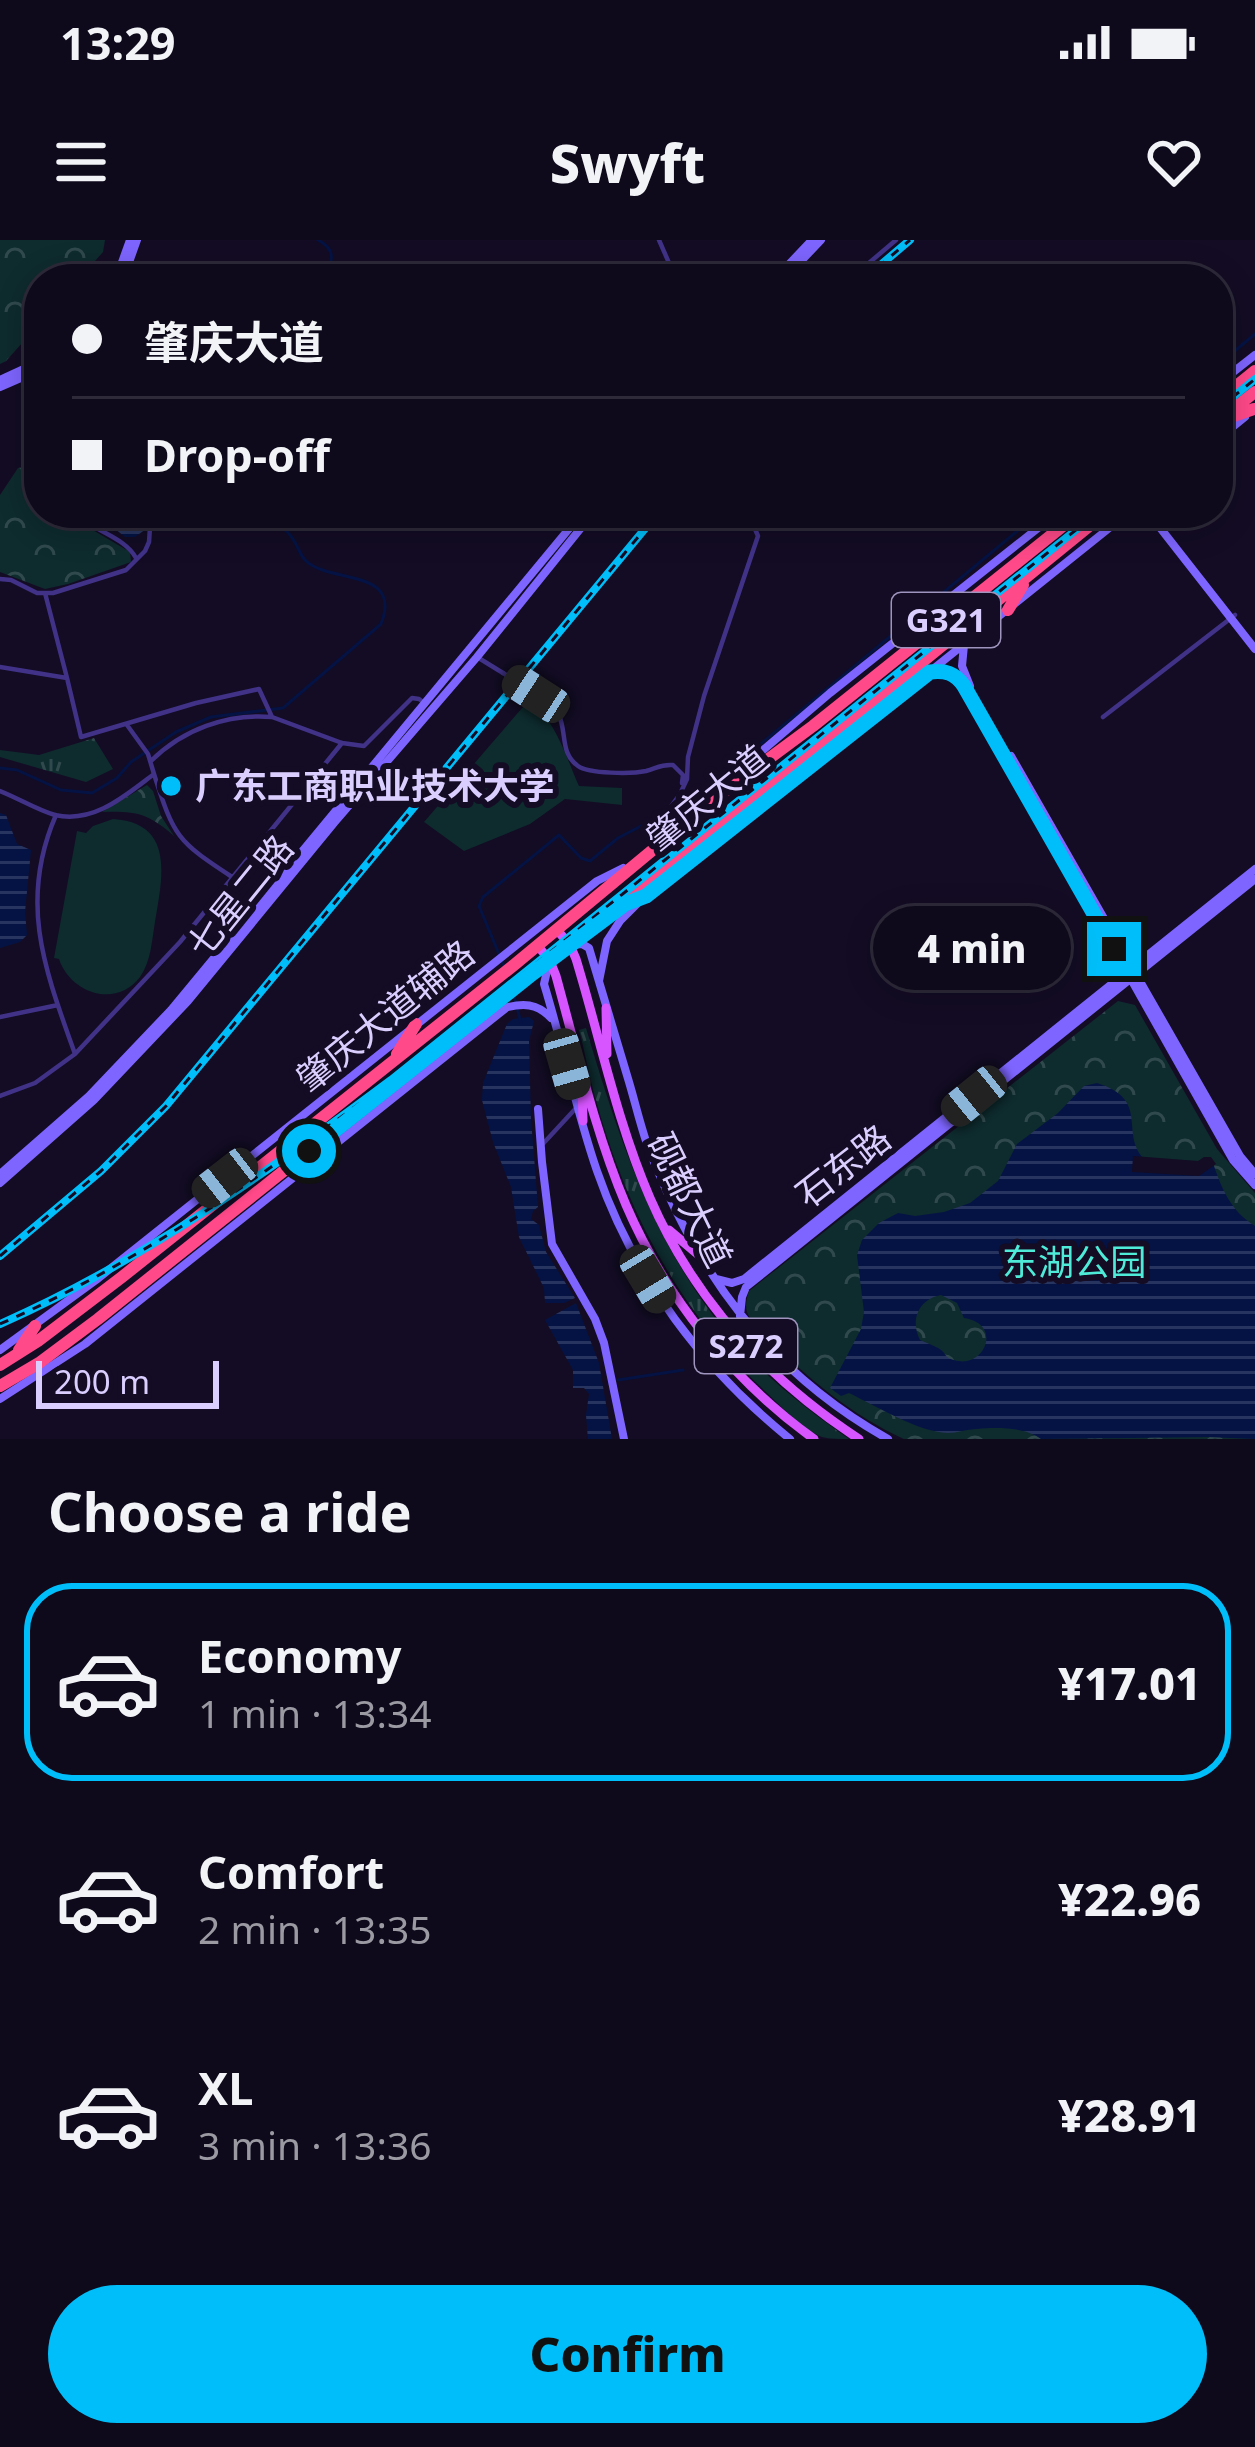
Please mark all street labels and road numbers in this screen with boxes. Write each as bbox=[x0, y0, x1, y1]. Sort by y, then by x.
road number: G321 bbox=[892, 593, 1000, 647]
street label: 肇庆大道 bbox=[635, 733, 778, 862]
street label: 七星二路 bbox=[175, 824, 304, 967]
street label: 肇庆大道辅路 bbox=[285, 929, 484, 1103]
street label: 石东路 bbox=[785, 1113, 900, 1218]
street label: 砚都大道 bbox=[637, 1124, 744, 1275]
road number: S272 bbox=[695, 1319, 797, 1373]

